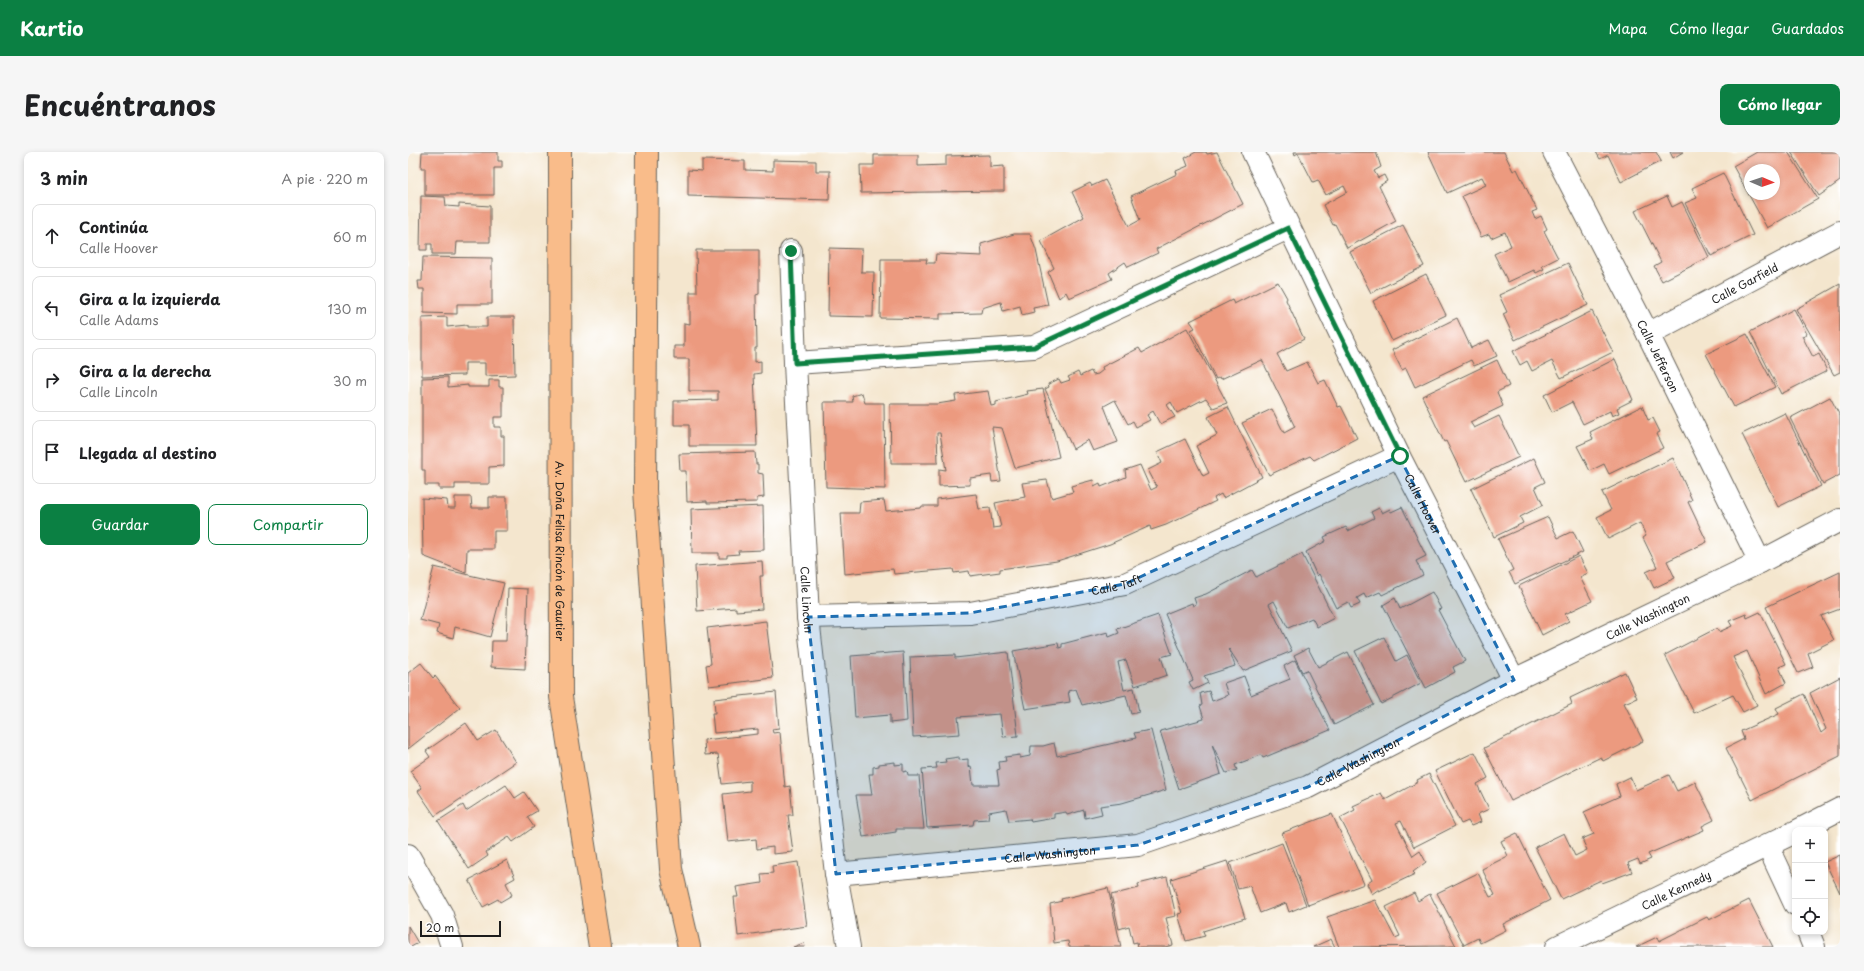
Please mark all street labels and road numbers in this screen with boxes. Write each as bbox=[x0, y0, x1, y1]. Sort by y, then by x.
street label: Calle Garfield bbox=[1708, 258, 1781, 308]
street label: Calle Jefferson bbox=[1633, 316, 1684, 395]
street label: Av. Doña Felisa Rincón de Gautier bbox=[552, 461, 569, 641]
street label: Calle Hoover bbox=[1401, 470, 1446, 537]
street label: Calle Lincoln bbox=[797, 566, 818, 634]
street label: Calle Taft bbox=[1089, 569, 1145, 599]
street label: Calle Washington bbox=[1602, 589, 1692, 644]
street label: Calle Washington bbox=[1313, 733, 1402, 790]
street label: Calle Washington bbox=[1004, 841, 1096, 866]
street label: Calle Kennedy bbox=[1638, 865, 1714, 914]

